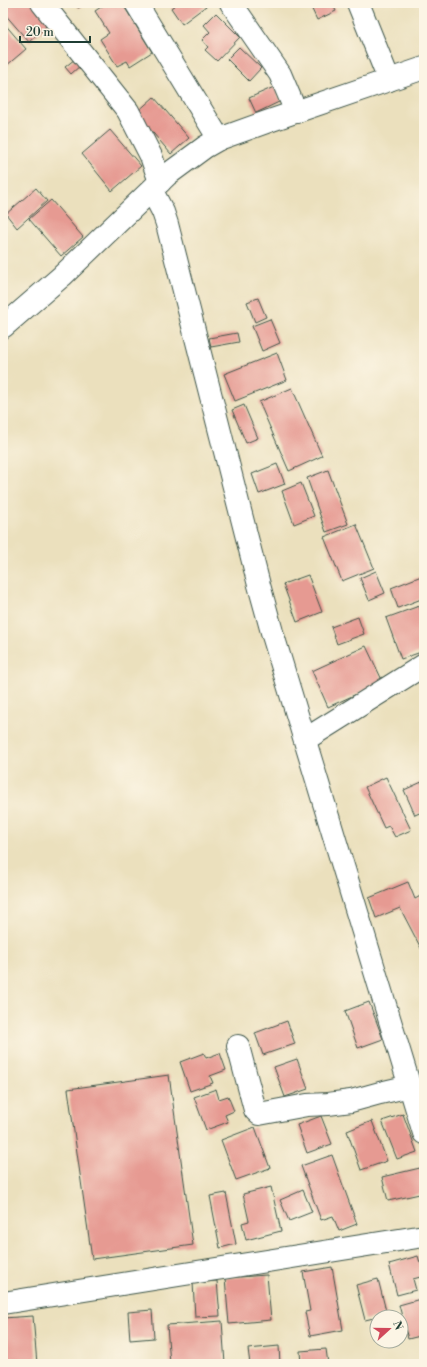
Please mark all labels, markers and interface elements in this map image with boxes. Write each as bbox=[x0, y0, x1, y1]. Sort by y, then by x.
scale bar bbox=[20, 18, 90, 44]
text: 20 m bbox=[26, 25, 54, 40]
north arrow bbox=[369, 1309, 409, 1349]
text: N bbox=[389, 1319, 406, 1333]

